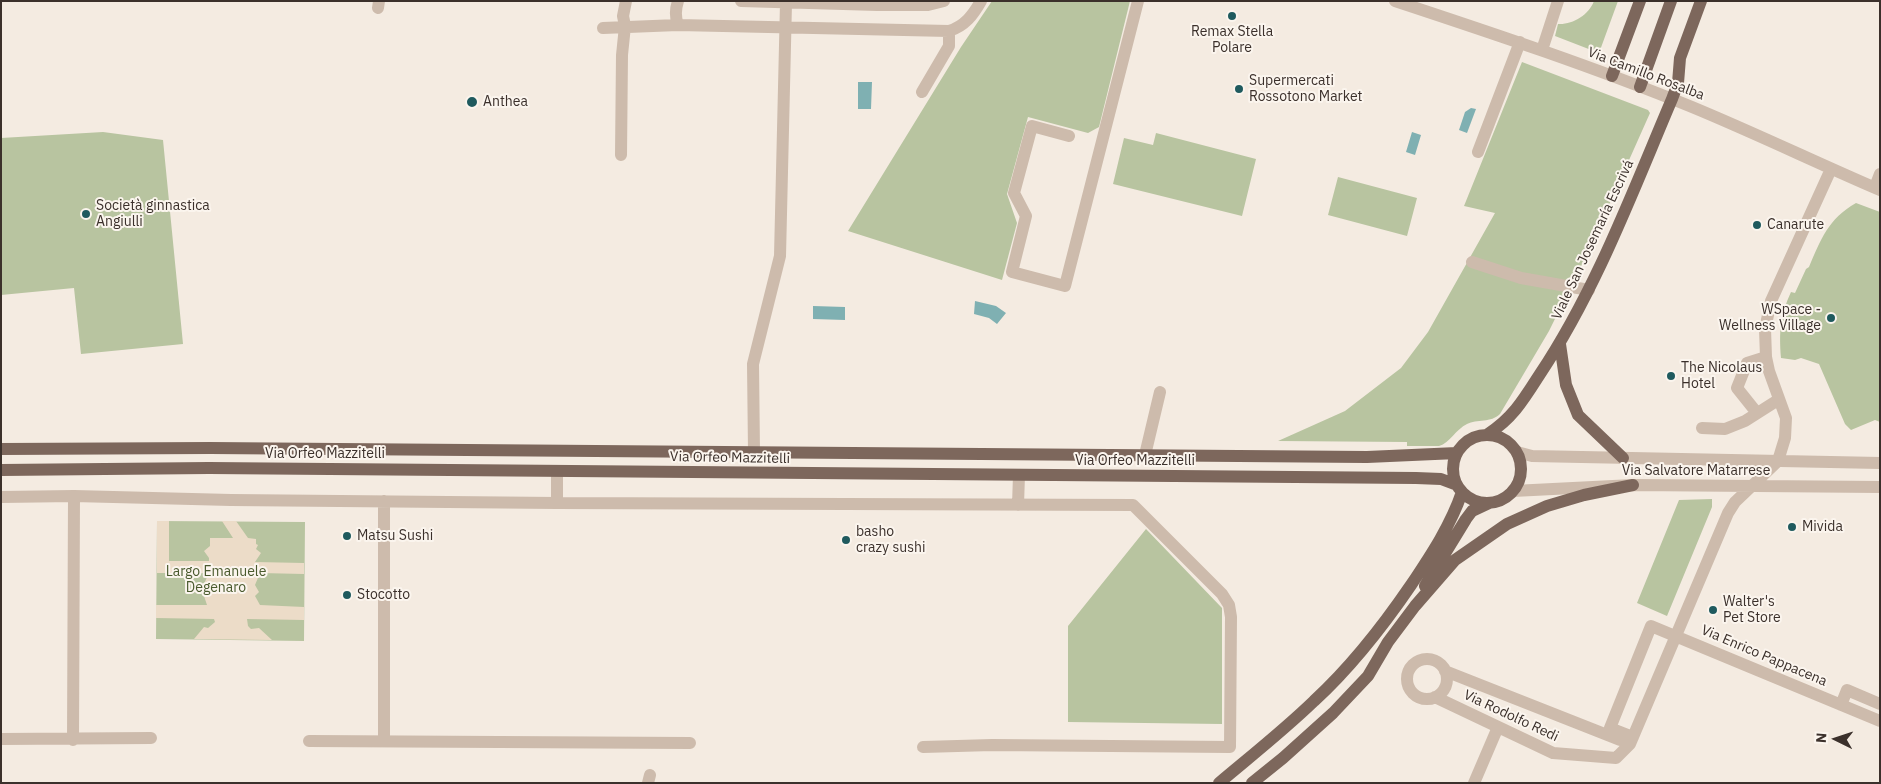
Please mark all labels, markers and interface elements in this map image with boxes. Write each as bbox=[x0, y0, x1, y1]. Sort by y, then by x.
marker: Remax Stella Polare bbox=[1226, 10, 1238, 22]
place label: Remax Stella Polare bbox=[1191, 24, 1273, 56]
street label: Via Camillo Rosalba bbox=[1585, 44, 1707, 104]
place label: Supermercati Rossotono Market bbox=[1249, 73, 1362, 105]
marker: Supermercati Rossotono Market bbox=[1233, 83, 1245, 95]
place label: Anthea bbox=[483, 94, 528, 110]
marker: Anthea bbox=[465, 95, 479, 109]
street label: Viale San Josemaría Escrivá bbox=[1548, 157, 1638, 323]
place label: Società ginnastica Angiulli bbox=[96, 198, 210, 230]
marker: Società ginnastica Angiulli bbox=[80, 208, 92, 220]
place label: Canarute bbox=[1767, 217, 1824, 233]
marker: Canarute bbox=[1751, 219, 1763, 231]
place label: WSpace - Wellness Village bbox=[1719, 302, 1821, 334]
marker: WSpace - Wellness Village bbox=[1825, 312, 1837, 324]
place label: The Nicolaus Hotel bbox=[1681, 360, 1762, 392]
marker: The Nicolaus Hotel bbox=[1665, 370, 1677, 382]
street label: Via Orfeo Mazzitelli bbox=[265, 446, 385, 462]
street label: Via Orfeo Mazzitelli bbox=[670, 449, 790, 467]
street label: Via Orfeo Mazzitelli bbox=[1075, 453, 1195, 469]
street label: Via Salvatore Matarrese bbox=[1622, 463, 1770, 479]
place label: Mivida bbox=[1802, 519, 1843, 535]
marker: Mivida bbox=[1786, 521, 1798, 533]
place label: basho crazy sushi bbox=[856, 524, 925, 556]
place label: Matsu Sushi bbox=[357, 528, 433, 544]
marker: Matsu Sushi bbox=[341, 530, 353, 542]
marker: basho crazy sushi bbox=[840, 534, 852, 546]
park label: Largo Emanuele Degenaro bbox=[166, 564, 266, 596]
place label: Stocotto bbox=[357, 587, 410, 603]
marker: Stocotto bbox=[341, 589, 353, 601]
place label: Walter's Pet Store bbox=[1723, 594, 1781, 626]
marker: Walter's Pet Store bbox=[1707, 604, 1719, 616]
street label: Via Enrico Pappacena bbox=[1698, 622, 1830, 690]
street label: Via Rodolfo Redi bbox=[1461, 687, 1561, 745]
north arrow bbox=[1811, 714, 1861, 764]
text: N bbox=[1812, 732, 1830, 744]

